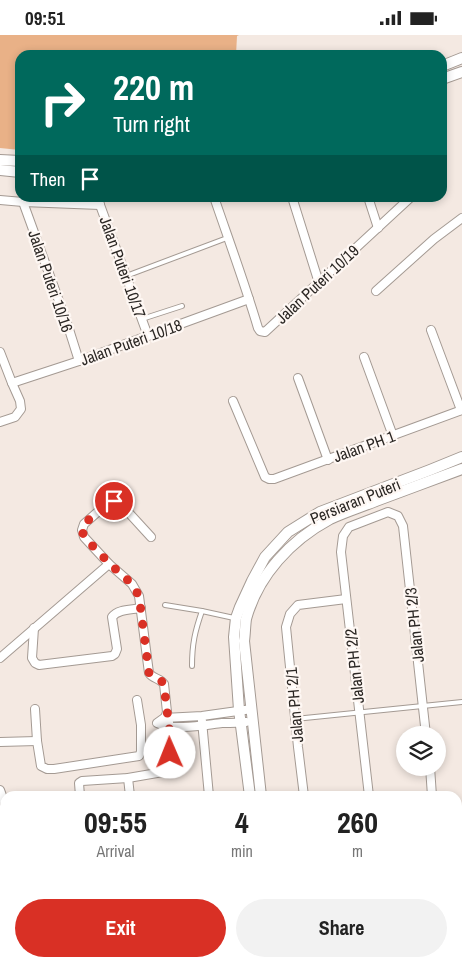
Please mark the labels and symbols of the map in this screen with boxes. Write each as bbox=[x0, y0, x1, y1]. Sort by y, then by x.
street label: Jalan Puteri 10/17 bbox=[94, 213, 152, 321]
street label: Jalan Puteri 10/16 bbox=[23, 227, 79, 335]
street label: Jalan Puteri 10/19 bbox=[271, 240, 363, 328]
street label: Jalan Puteri 10/18 bbox=[77, 313, 185, 371]
street label: Jalan PH 1 bbox=[330, 424, 399, 467]
street label: Persiaran Puteri bbox=[307, 473, 403, 529]
pin bbox=[93, 480, 135, 522]
street label: Jalan PH 2/3 bbox=[399, 586, 429, 664]
street label: Jalan PH 2/2 bbox=[339, 627, 369, 705]
street label: Jalan PH 2/1 bbox=[280, 666, 308, 743]
position arrow bbox=[143, 726, 195, 778]

